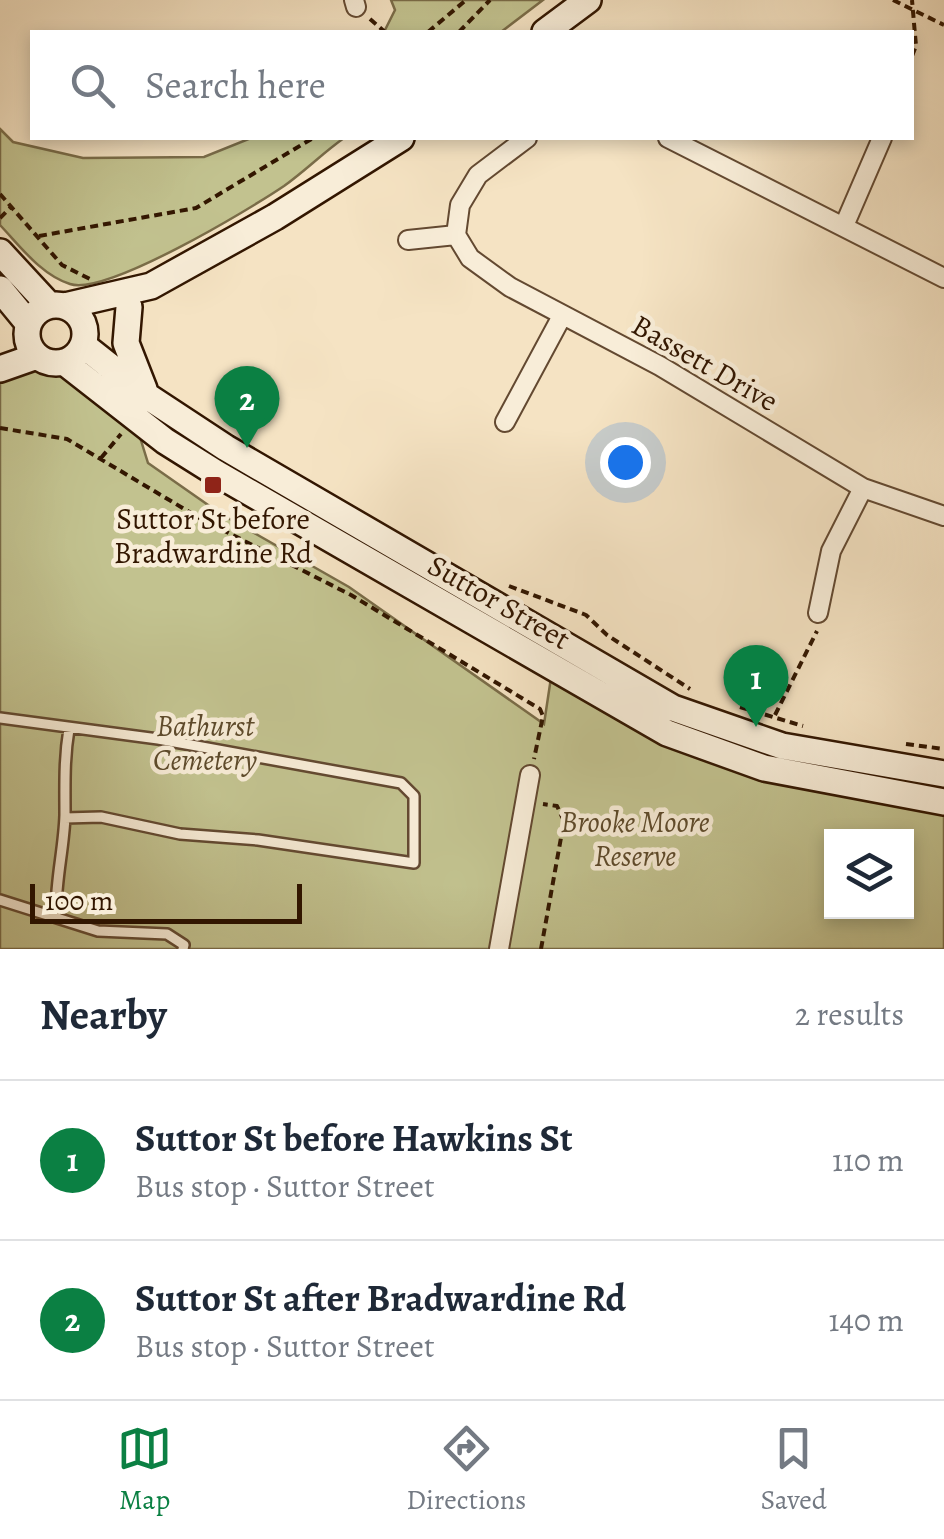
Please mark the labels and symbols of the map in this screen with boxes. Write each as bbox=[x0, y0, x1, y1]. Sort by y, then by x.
street label: Bassett Drive bbox=[625, 305, 785, 421]
pin: 2 bbox=[214, 366, 280, 448]
your location bbox=[600, 437, 651, 488]
marker: Suttor St before Bradwardine Rd bbox=[202, 474, 224, 496]
place label: Suttor St before Bradwardine Rd bbox=[114, 499, 313, 573]
street label: Suttor Street bbox=[421, 545, 578, 659]
pin: 1 bbox=[724, 644, 788, 727]
park label: Bathurst Cemetery bbox=[153, 706, 257, 780]
park label: Brooke Moore Reserve bbox=[561, 802, 710, 876]
scale bar bbox=[30, 879, 302, 924]

